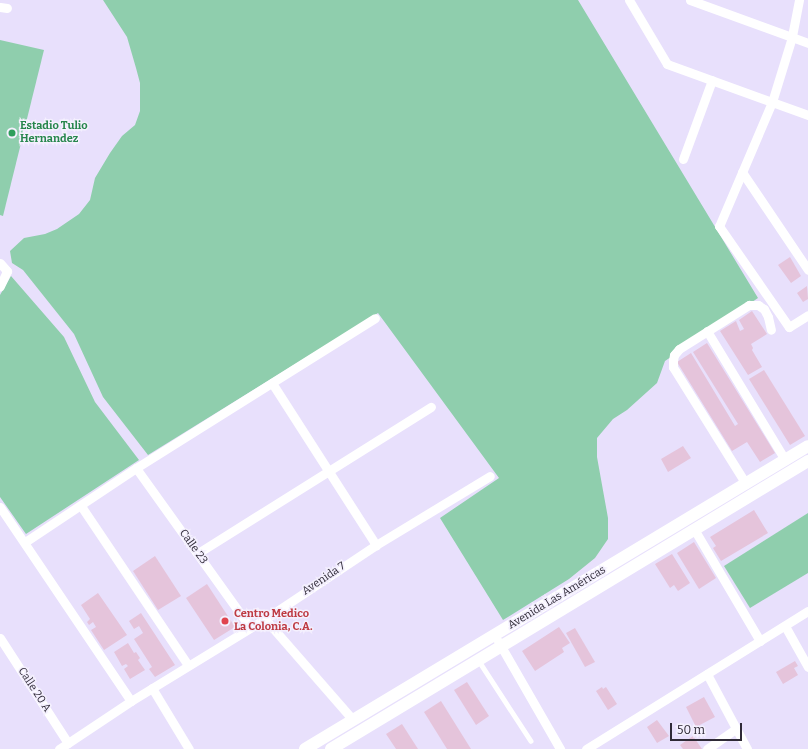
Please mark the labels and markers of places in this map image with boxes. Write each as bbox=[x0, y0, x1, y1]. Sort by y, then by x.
place label: Estadio Tulio Hernandez bbox=[20, 120, 88, 146]
marker: Estadio Tulio Hernandez bbox=[7, 128, 17, 138]
place label: Centro Medico La Colonia, C.A. bbox=[234, 608, 313, 634]
marker: Centro Medico La Colonia, C.A. bbox=[219, 615, 231, 627]

